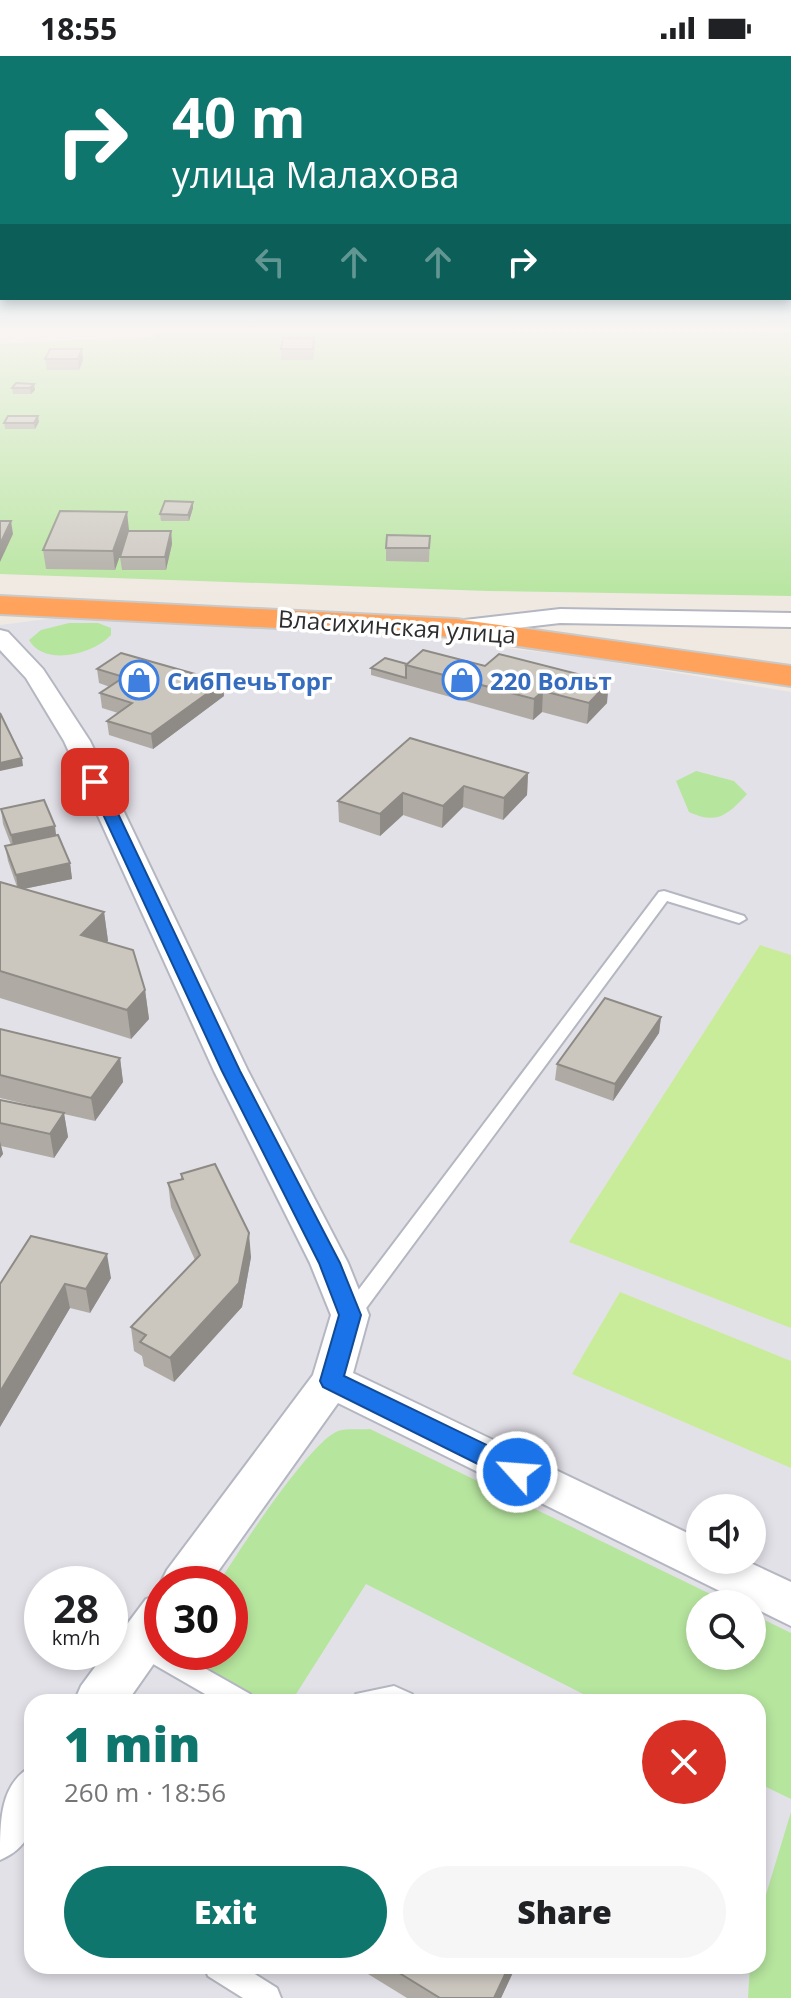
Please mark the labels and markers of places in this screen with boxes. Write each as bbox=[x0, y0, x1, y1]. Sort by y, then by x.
shop icon: СибПечьТорг bbox=[118, 659, 160, 701]
shop icon: 220 Вольт bbox=[441, 659, 483, 701]
place label: СибПечьТорг bbox=[167, 664, 332, 697]
place label: 220 Вольт bbox=[490, 664, 612, 697]
pin bbox=[61, 748, 129, 816]

